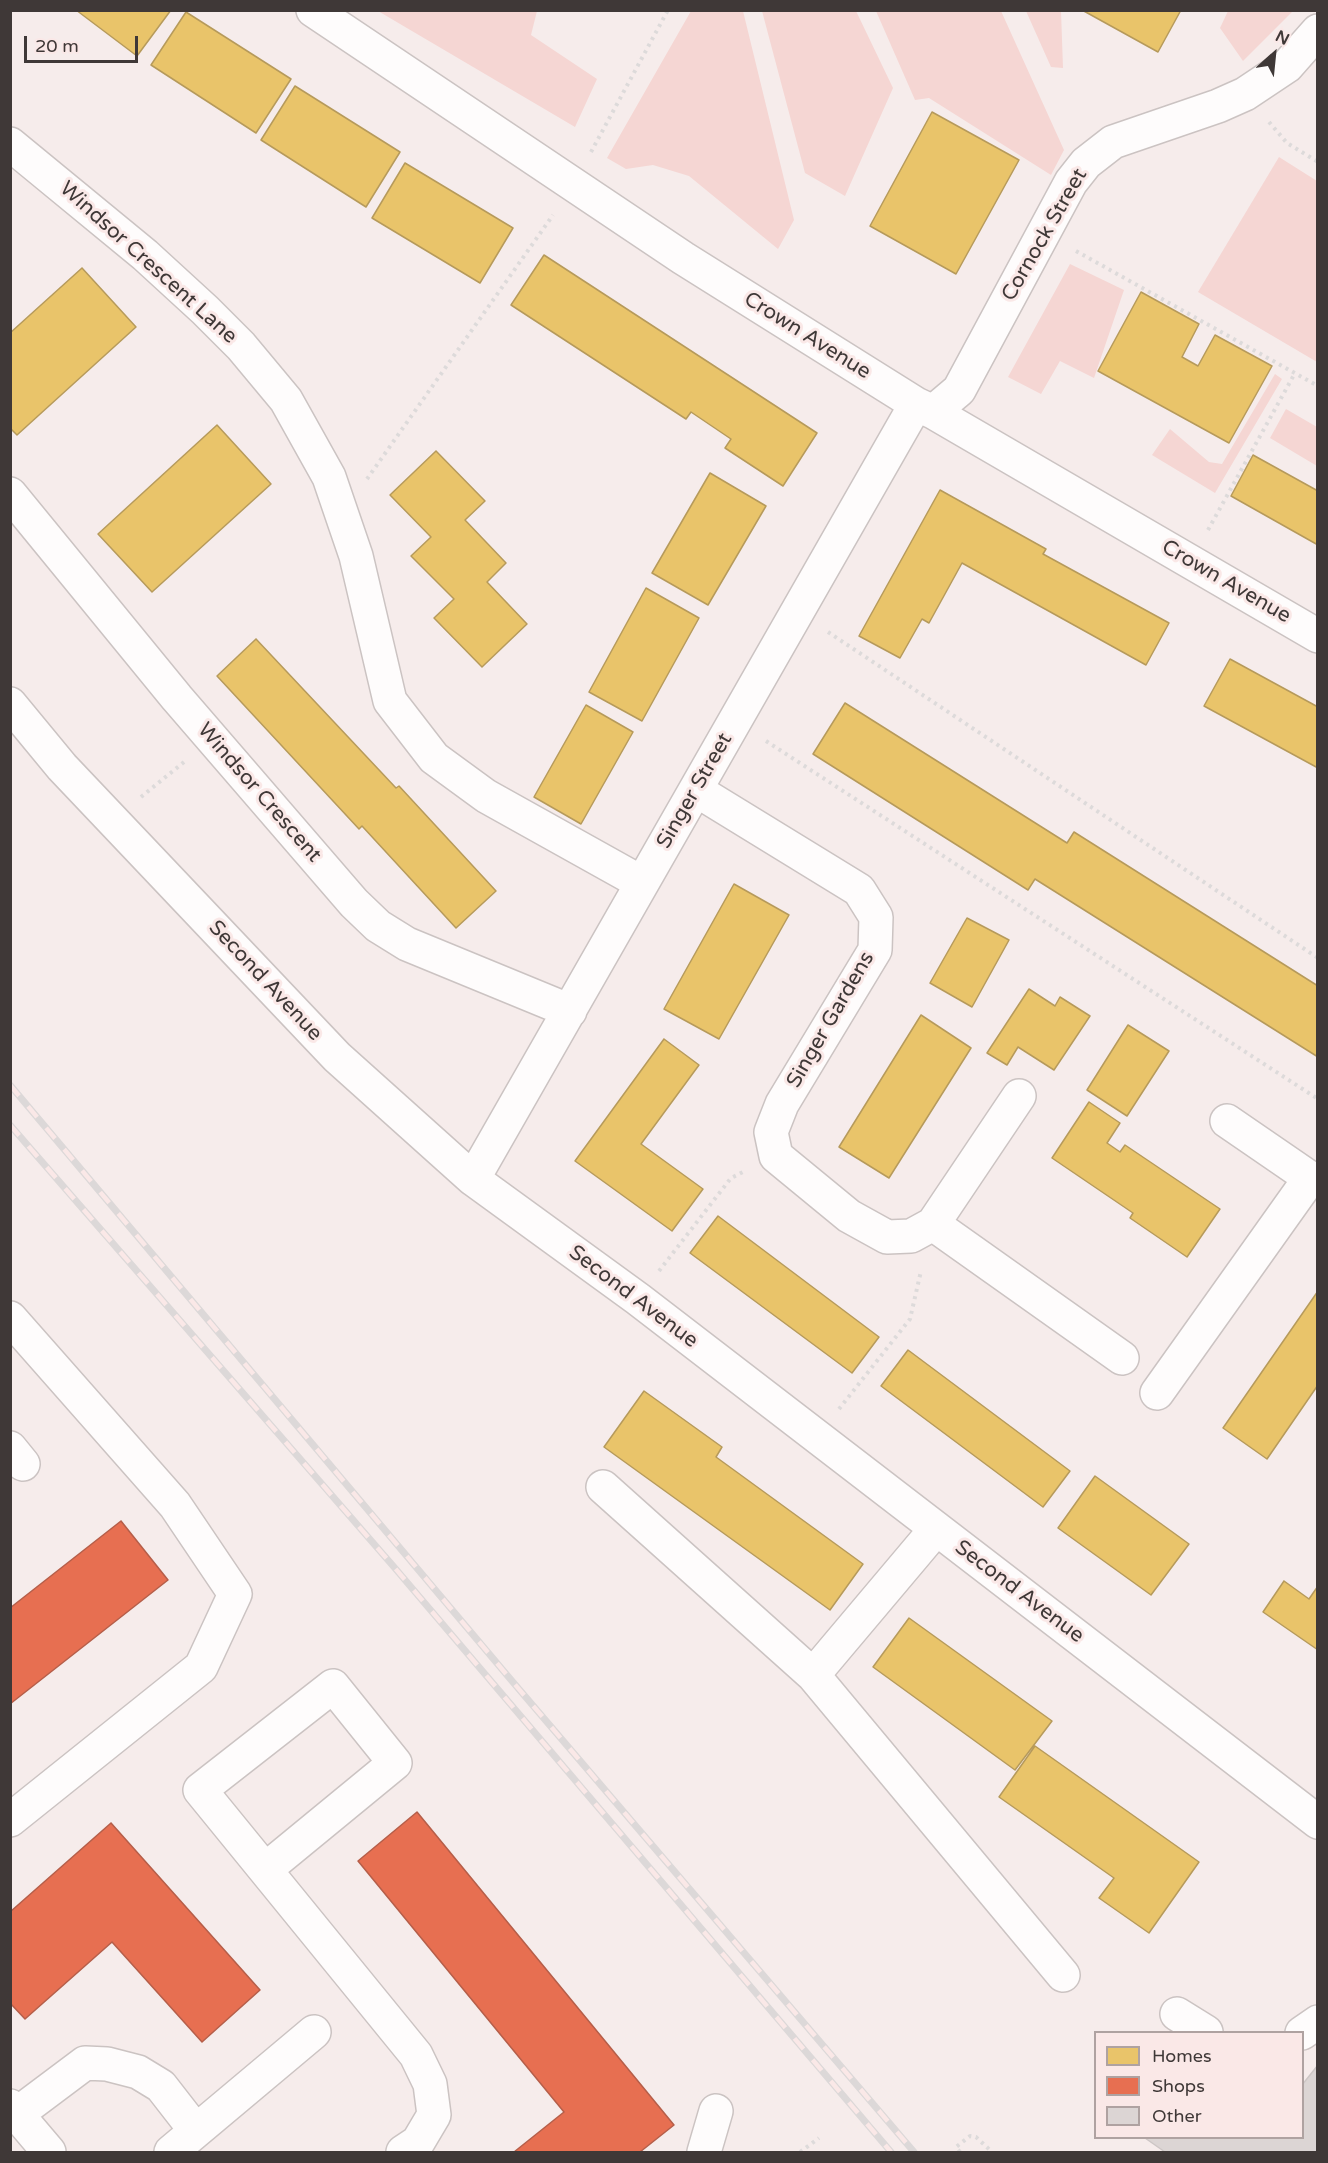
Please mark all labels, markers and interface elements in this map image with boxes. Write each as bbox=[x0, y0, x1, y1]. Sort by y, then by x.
scale bar bbox=[27, 24, 141, 62]
north arrow bbox=[1244, 24, 1304, 84]
text: N bbox=[1272, 26, 1292, 50]
text: 20 m bbox=[35, 35, 79, 57]
street label: Cornock Street bbox=[997, 164, 1093, 306]
street label: Windsor Crescent Lane bbox=[54, 177, 242, 349]
street label: Crown Avenue bbox=[739, 287, 875, 385]
street label: Crown Avenue bbox=[1157, 535, 1295, 629]
street label: Windsor Crescent bbox=[192, 718, 326, 868]
street label: Singer Street bbox=[652, 729, 738, 853]
street label: Second Avenue bbox=[203, 916, 327, 1046]
street label: Singer Gardens bbox=[782, 948, 880, 1092]
street label: Second Avenue bbox=[563, 1240, 703, 1354]
street label: Second Avenue bbox=[949, 1535, 1089, 1649]
legend bbox=[1094, 2031, 1304, 2139]
text: Homes bbox=[1152, 2045, 1212, 2067]
text: Shops bbox=[1152, 2075, 1205, 2097]
text: Other bbox=[1152, 2105, 1202, 2127]

